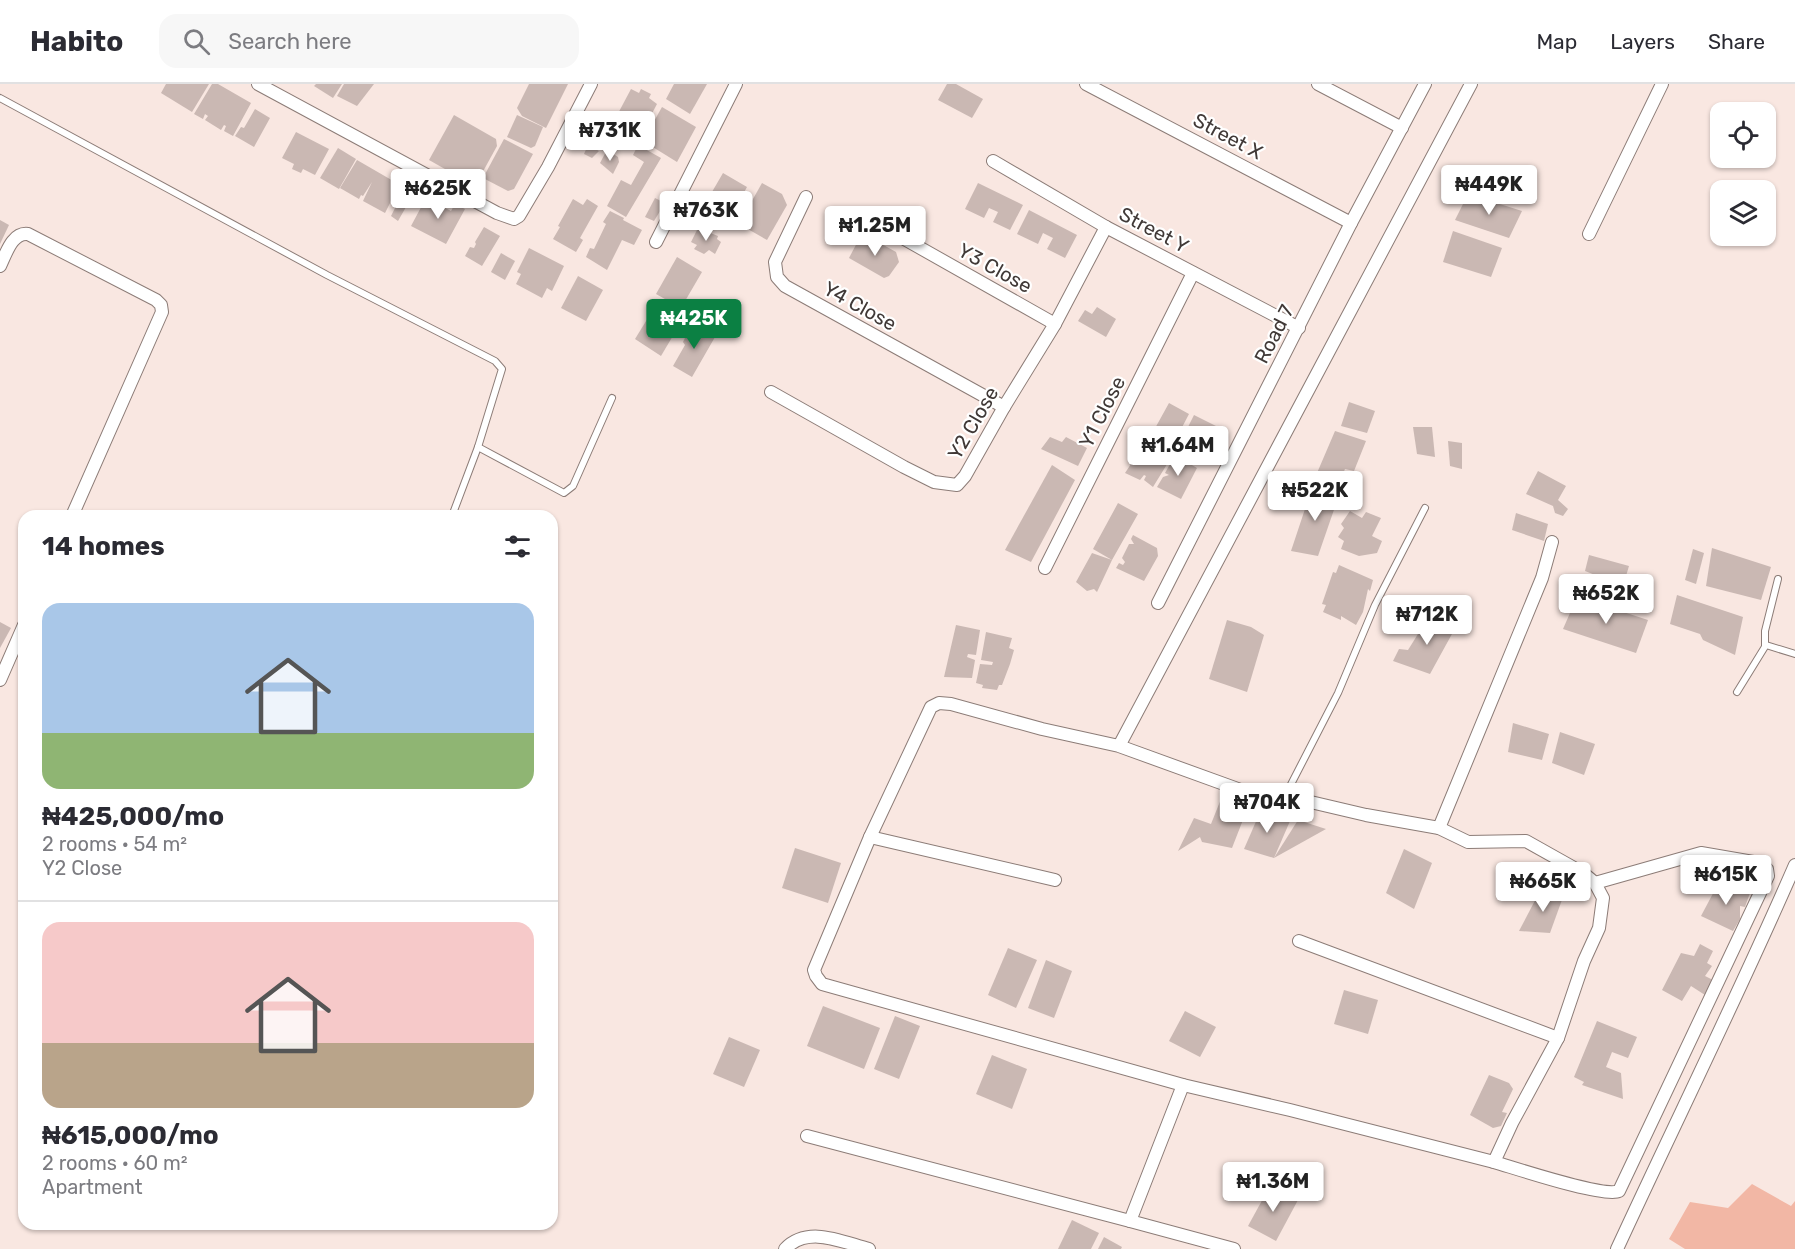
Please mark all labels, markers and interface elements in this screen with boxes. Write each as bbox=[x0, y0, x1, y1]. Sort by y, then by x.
search box bbox=[159, 14, 579, 68]
text: Habito bbox=[30, 25, 123, 58]
icon: search bbox=[180, 25, 213, 58]
text: Search here bbox=[228, 28, 352, 55]
text: Map bbox=[1536, 29, 1577, 54]
text: Layers bbox=[1610, 29, 1675, 54]
text: Share bbox=[1708, 29, 1765, 54]
map controls bbox=[1710, 102, 1776, 246]
button: locate bbox=[1710, 102, 1776, 168]
street label: Street X bbox=[1189, 108, 1267, 164]
pin: ₦731K bbox=[568, 111, 652, 162]
text: ₦731K bbox=[579, 118, 641, 142]
pin: ₦449K bbox=[1447, 165, 1531, 216]
pin: ₦625K bbox=[396, 169, 480, 220]
text: ₦449K bbox=[1455, 172, 1523, 196]
text: ₦625K bbox=[405, 176, 471, 200]
button: layers bbox=[1710, 180, 1776, 246]
pin: ₦763K bbox=[664, 191, 748, 242]
text: ₦763K bbox=[674, 198, 738, 222]
street label: Street Y bbox=[1115, 202, 1193, 258]
pin: ₦1.25M bbox=[826, 206, 924, 257]
text: ₦1.25M bbox=[839, 213, 911, 237]
street label: Y3 Close bbox=[954, 238, 1036, 298]
street label: Y4 Close bbox=[819, 276, 901, 336]
pin: ₦425K bbox=[652, 299, 736, 350]
street label: Road 7 bbox=[1249, 301, 1299, 367]
text: ₦425K bbox=[660, 306, 728, 330]
street label: Y1 Close bbox=[1074, 372, 1130, 452]
street label: Y2 Close bbox=[943, 382, 1003, 464]
pin: ₦1.64M bbox=[1129, 426, 1227, 477]
text: ₦1.64M bbox=[1141, 433, 1215, 457]
pin: ₦522K bbox=[1273, 471, 1357, 522]
text: ₦522K bbox=[1282, 478, 1348, 502]
icon: filters bbox=[501, 530, 534, 563]
text: 14 homes bbox=[42, 531, 165, 562]
pin: ₦652K bbox=[1564, 574, 1648, 625]
text: ₦652K bbox=[1573, 581, 1639, 605]
pin: ₦712K bbox=[1385, 595, 1469, 646]
text: ₦712K bbox=[1396, 602, 1458, 626]
icon: home bbox=[234, 642, 342, 750]
pin: ₦704K bbox=[1225, 783, 1309, 834]
text: ₦704K bbox=[1234, 790, 1300, 814]
text: ₦425,000/mo bbox=[42, 801, 224, 832]
text: 2 rooms · 54 m² bbox=[42, 832, 187, 856]
pin: ₦615K bbox=[1684, 855, 1768, 906]
text: Y2 Close bbox=[42, 856, 122, 880]
pin: ₦665K bbox=[1501, 862, 1585, 913]
text: ₦615K bbox=[1694, 862, 1758, 886]
text: ₦665K bbox=[1510, 869, 1576, 893]
icon: home bbox=[234, 961, 342, 1069]
text: ₦615,000/mo bbox=[42, 1120, 219, 1151]
text: 2 rooms · 60 m² bbox=[42, 1151, 188, 1175]
pin: ₦1.36M bbox=[1224, 1162, 1322, 1213]
text: ₦1.36M bbox=[1237, 1169, 1309, 1193]
text: Apartment bbox=[42, 1175, 143, 1199]

